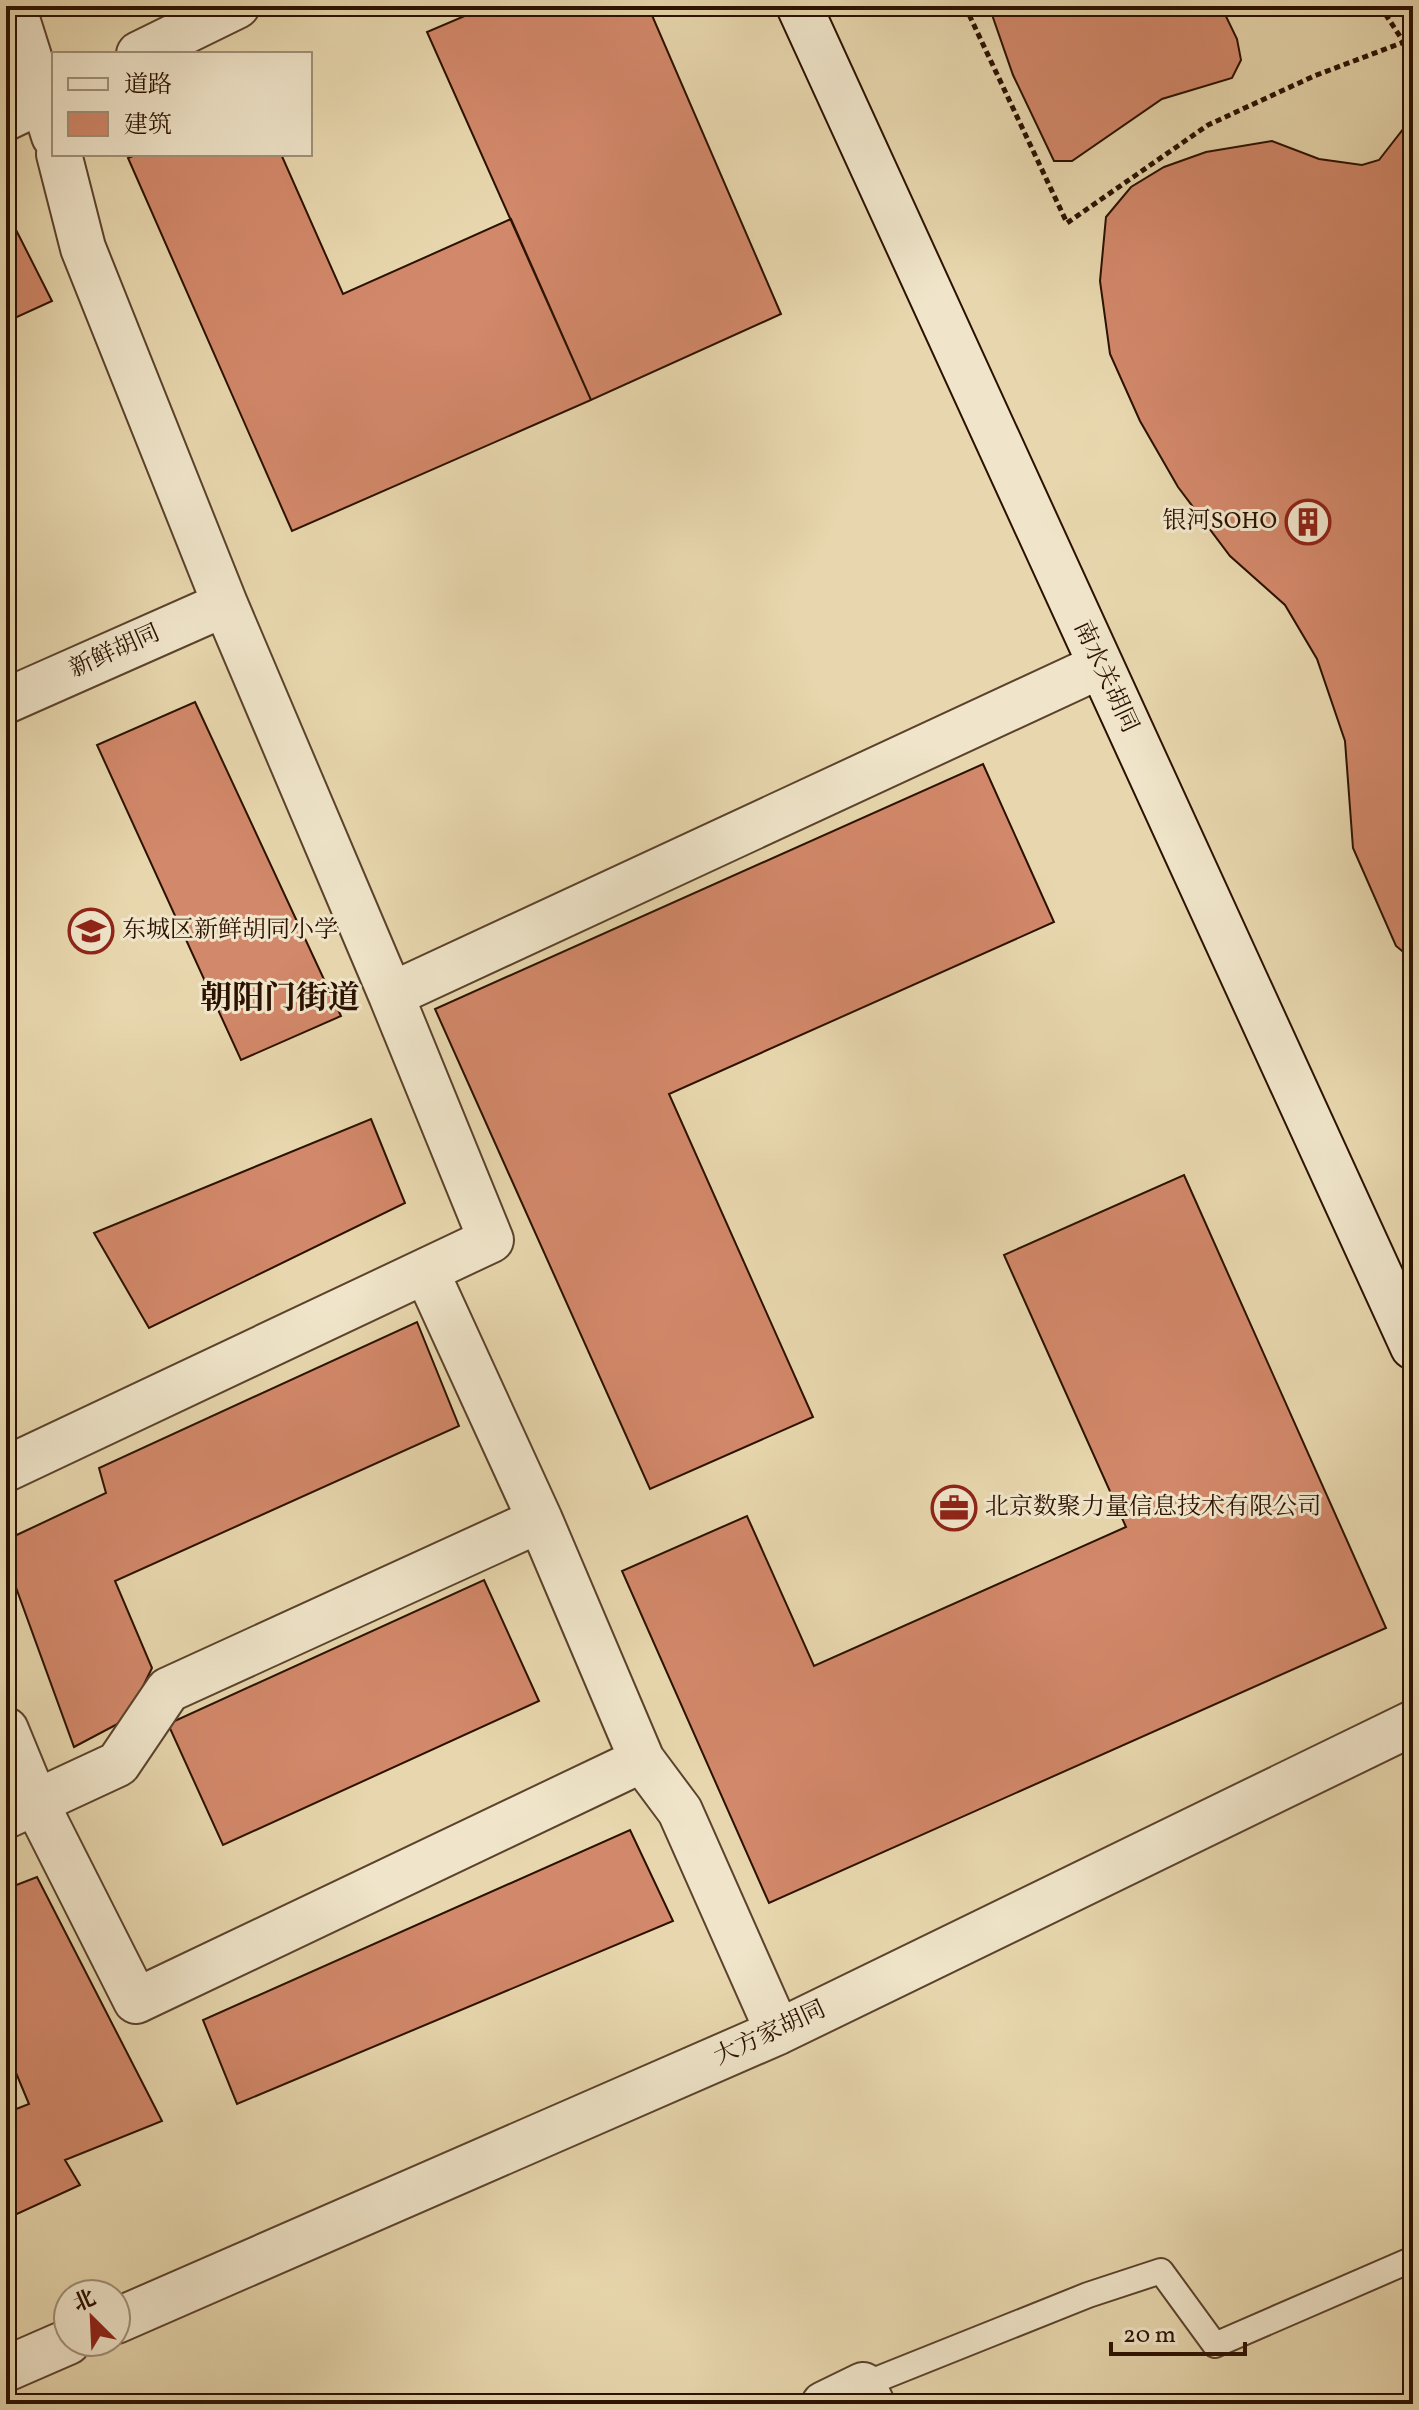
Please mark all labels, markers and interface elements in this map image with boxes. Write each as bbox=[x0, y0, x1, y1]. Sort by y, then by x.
legend bbox=[52, 52, 312, 156]
text: 道路 bbox=[124, 69, 172, 103]
text: 建筑 bbox=[124, 109, 172, 143]
building icon: 银河SOHO bbox=[1284, 498, 1332, 546]
place label: 银河SOHO bbox=[1163, 505, 1277, 539]
street label: 南水关胡同 bbox=[1064, 615, 1146, 739]
street label: 新鲜胡同 bbox=[64, 617, 166, 687]
school or university icon: 东城区新鲜胡同小学 bbox=[67, 907, 115, 955]
place label: 东城区新鲜胡同小学 bbox=[122, 914, 338, 948]
district label: 朝阳门街道 bbox=[200, 978, 360, 1022]
office icon: 北京数聚力量信息技术有限公司 bbox=[930, 1484, 978, 1532]
place label: 北京数聚力量信息技术有限公司 bbox=[985, 1491, 1321, 1525]
street label: 大方家胡同 bbox=[708, 1993, 832, 2075]
north arrow bbox=[52, 2278, 132, 2358]
text: 北 bbox=[69, 2283, 101, 2321]
scale bar bbox=[1111, 2306, 1245, 2356]
text: 20 m bbox=[1123, 2319, 1176, 2353]

